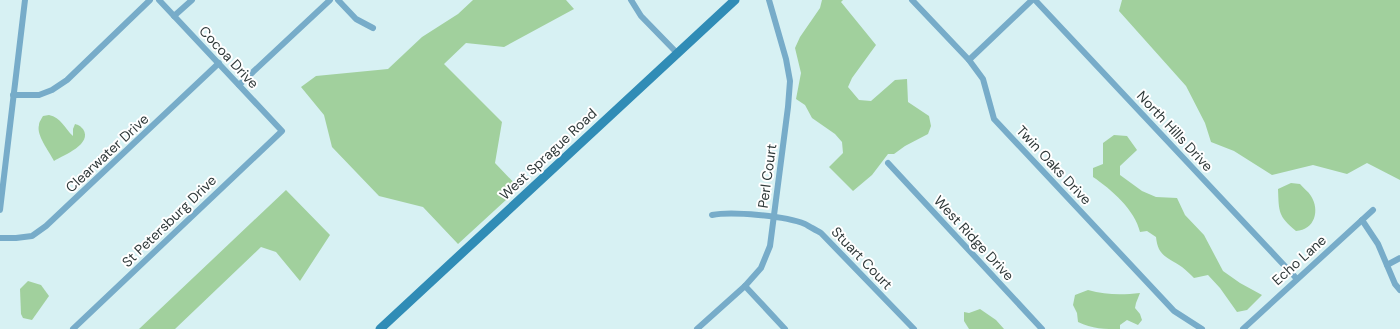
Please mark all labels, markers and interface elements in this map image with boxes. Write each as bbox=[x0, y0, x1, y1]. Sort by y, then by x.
street label: Cocoa Drive bbox=[195, 22, 263, 92]
street label: North Hills Drive bbox=[1133, 87, 1217, 175]
street label: West Sprague Road bbox=[496, 104, 600, 204]
street label: Clearwater Drive bbox=[62, 110, 152, 196]
street label: Twin Oaks Drive bbox=[1013, 122, 1095, 208]
street label: Perl Court bbox=[754, 143, 780, 209]
street label: St Petersburg Drive bbox=[118, 171, 220, 271]
street label: West Ridge Drive bbox=[930, 192, 1018, 284]
street label: Stuart Court bbox=[828, 223, 896, 293]
street label: Echo Lane bbox=[1268, 231, 1330, 289]

